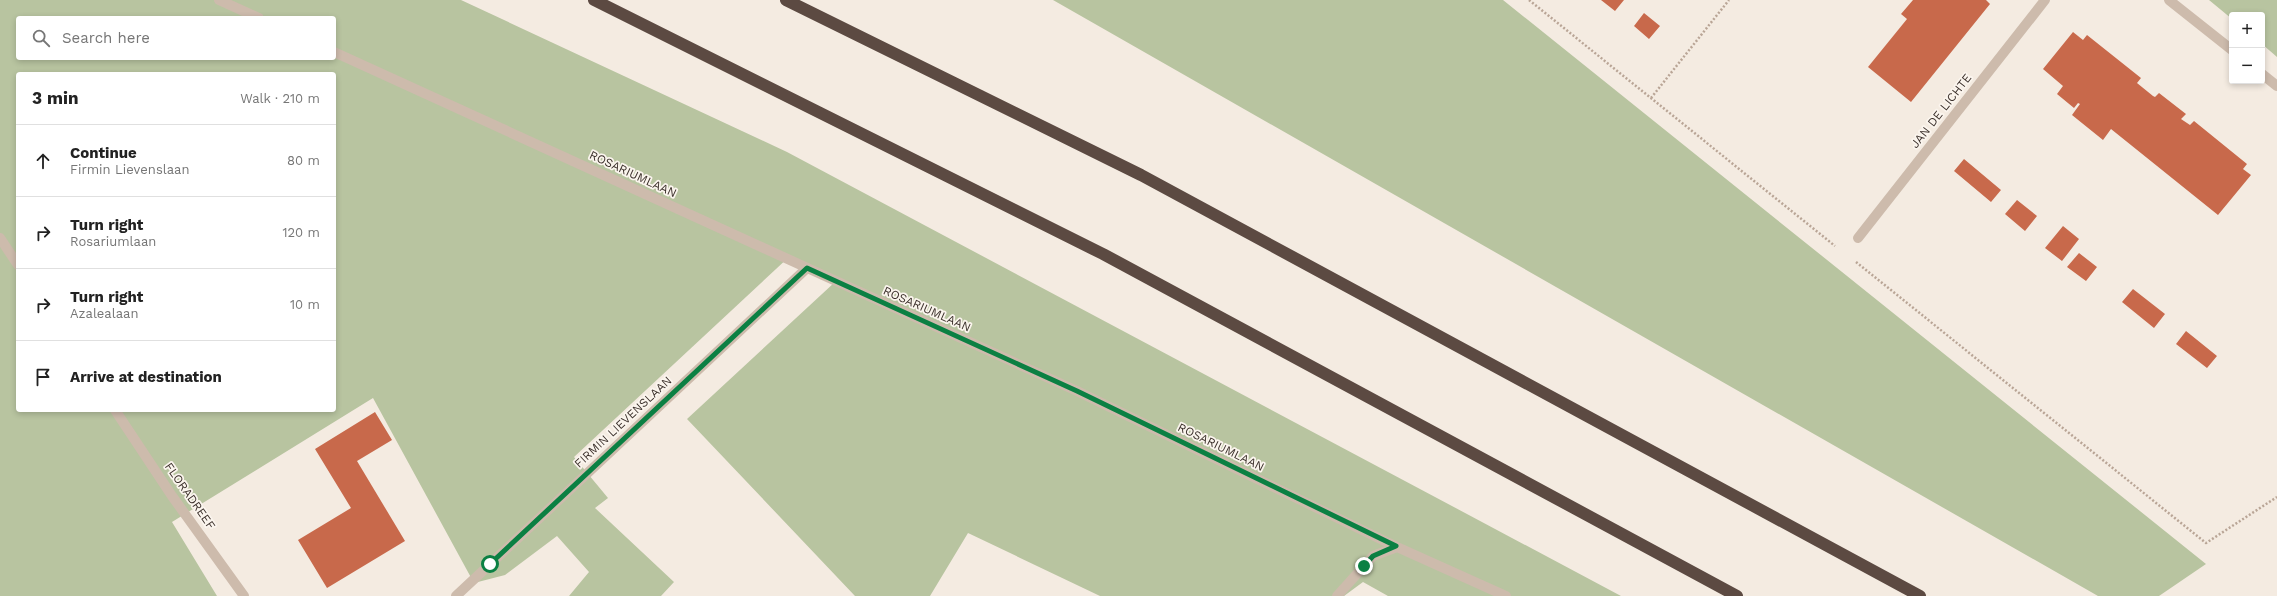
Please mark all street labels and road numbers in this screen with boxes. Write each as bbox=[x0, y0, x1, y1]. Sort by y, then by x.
street label: JAN DE LICHTE bbox=[1908, 71, 1975, 151]
street label: ROSARIUMLAAN bbox=[587, 148, 679, 200]
street label: ROSARIUMLAAN bbox=[881, 283, 973, 335]
street label: FIRMIN LIEVENSLAAN bbox=[572, 373, 674, 471]
street label: ROSARIUMLAAN bbox=[1175, 420, 1267, 474]
street label: FLORADREEF bbox=[162, 460, 218, 532]

